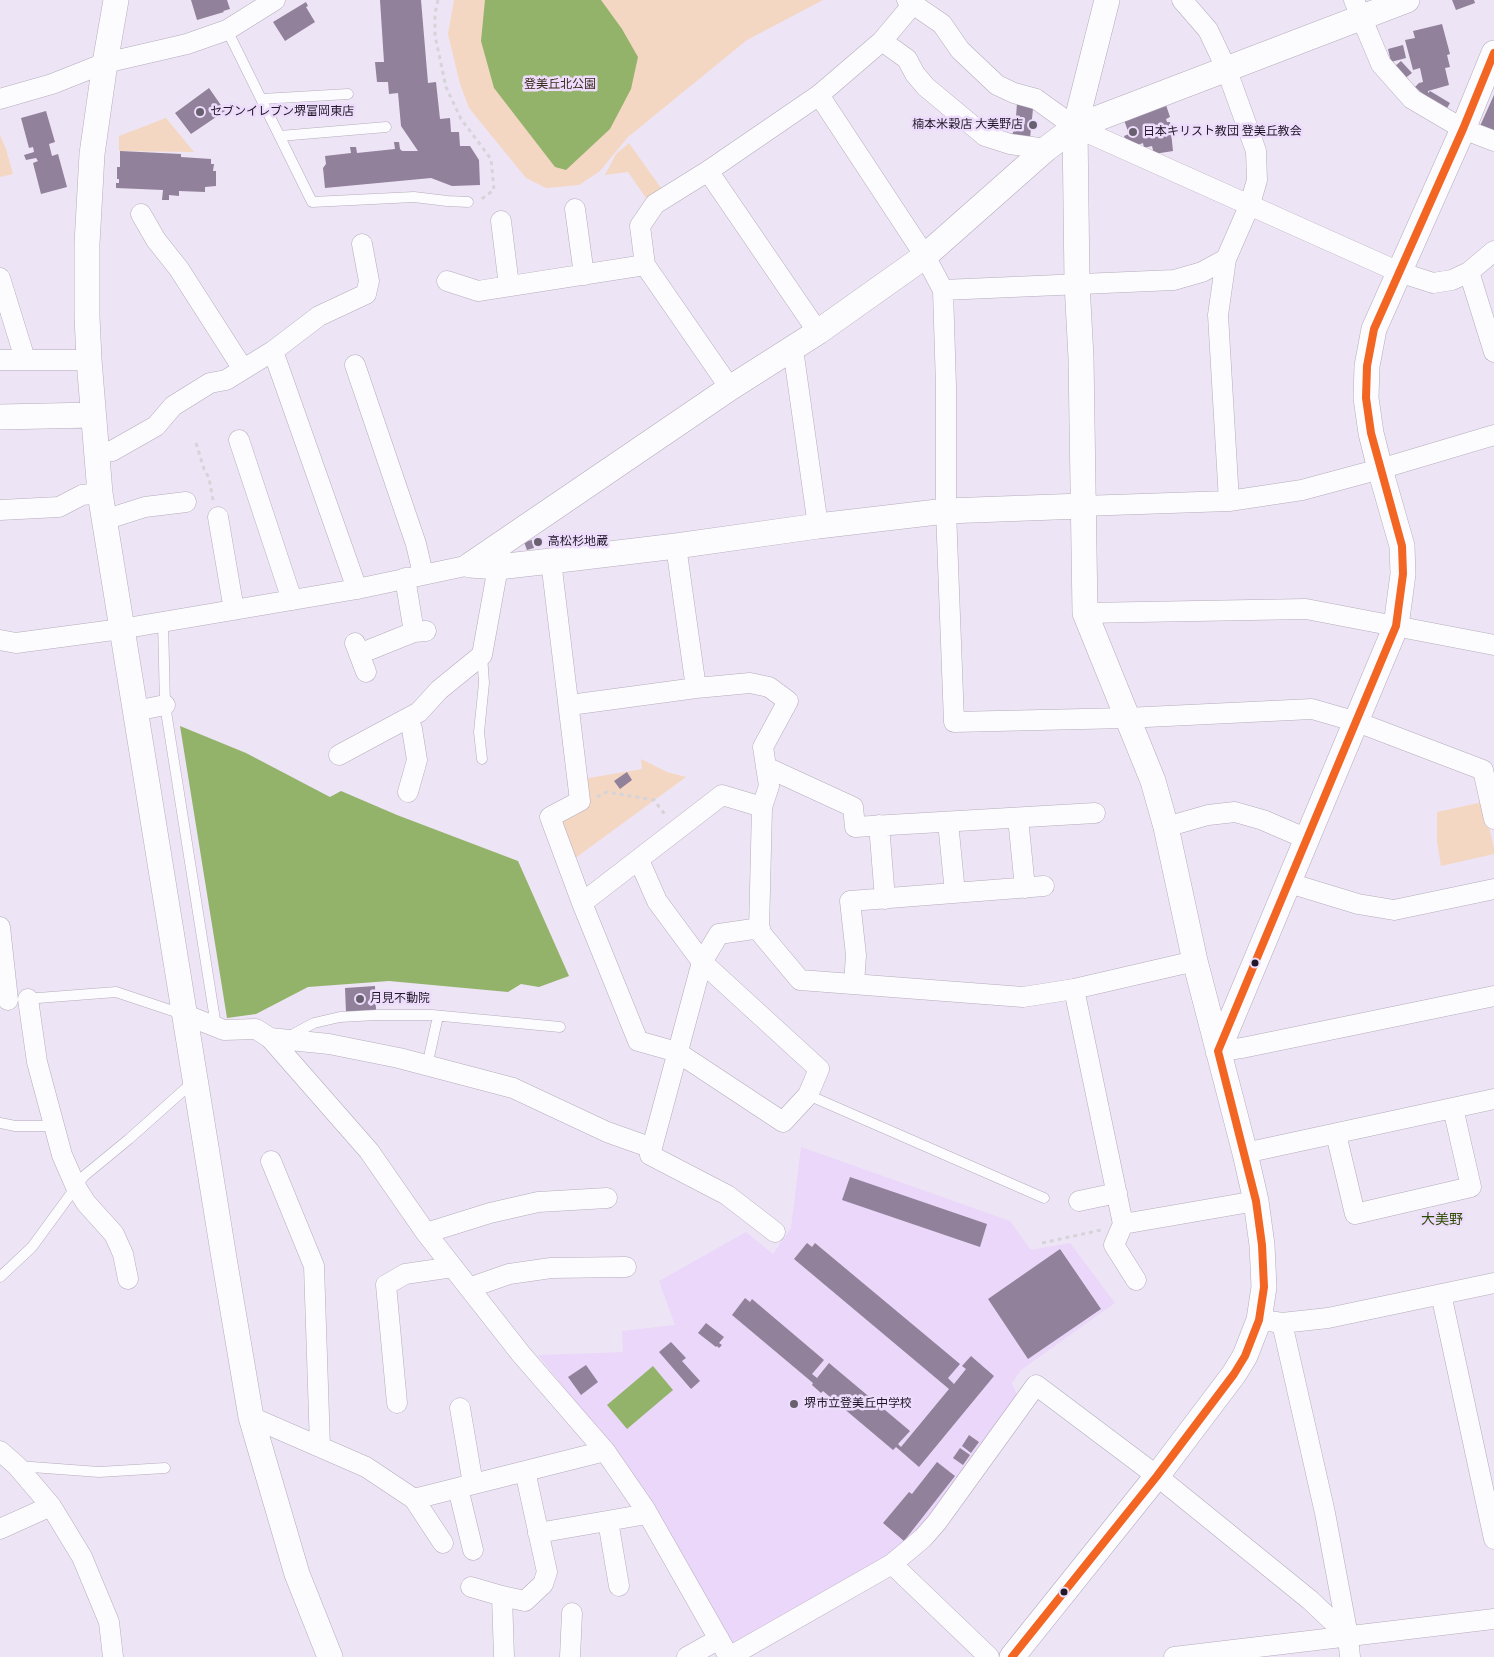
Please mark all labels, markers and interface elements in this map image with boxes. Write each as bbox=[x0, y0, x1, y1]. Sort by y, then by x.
park label: 登美丘北公園 bbox=[524, 78, 596, 92]
place label: セブンイレブン堺富岡東店 bbox=[210, 105, 354, 119]
marker: セブンイレブン堺富岡東店 bbox=[194, 106, 206, 118]
place label: 楠本米穀店 大美野店 bbox=[912, 118, 1023, 132]
marker: 楠本米穀店 大美野店 bbox=[1027, 119, 1039, 131]
place label: 日本キリスト教団 登美丘教会 bbox=[1143, 125, 1302, 139]
marker: 日本キリスト教団 登美丘教会 bbox=[1127, 126, 1139, 138]
place label: 高松杉地蔵 bbox=[548, 535, 608, 549]
marker: 高松杉地蔵 bbox=[532, 536, 544, 548]
unlabelled marker bbox=[1250, 958, 1260, 968]
place label: 月見不動院 bbox=[370, 992, 430, 1006]
marker: 月見不動院 bbox=[354, 993, 366, 1005]
district label: 大美野 bbox=[1421, 1212, 1463, 1228]
place label: 堺市立登美丘中学校 bbox=[804, 1397, 912, 1411]
marker: 堺市立登美丘中学校 bbox=[788, 1398, 800, 1410]
unlabelled marker bbox=[1059, 1587, 1069, 1597]

